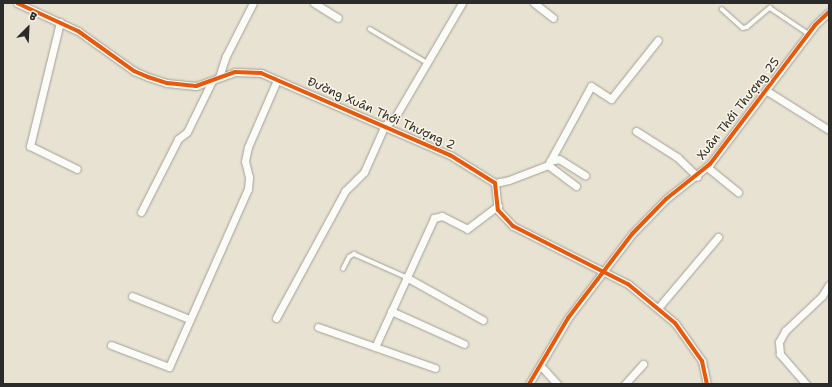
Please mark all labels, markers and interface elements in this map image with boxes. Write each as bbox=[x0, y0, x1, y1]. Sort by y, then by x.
north arrow bbox=[8, 8, 48, 48]
text: B bbox=[27, 8, 39, 25]
street label: Xuân Thới Thượng 25 bbox=[695, 55, 783, 163]
street label: Đường Xuân Thới Thượng 2 bbox=[305, 75, 457, 153]

